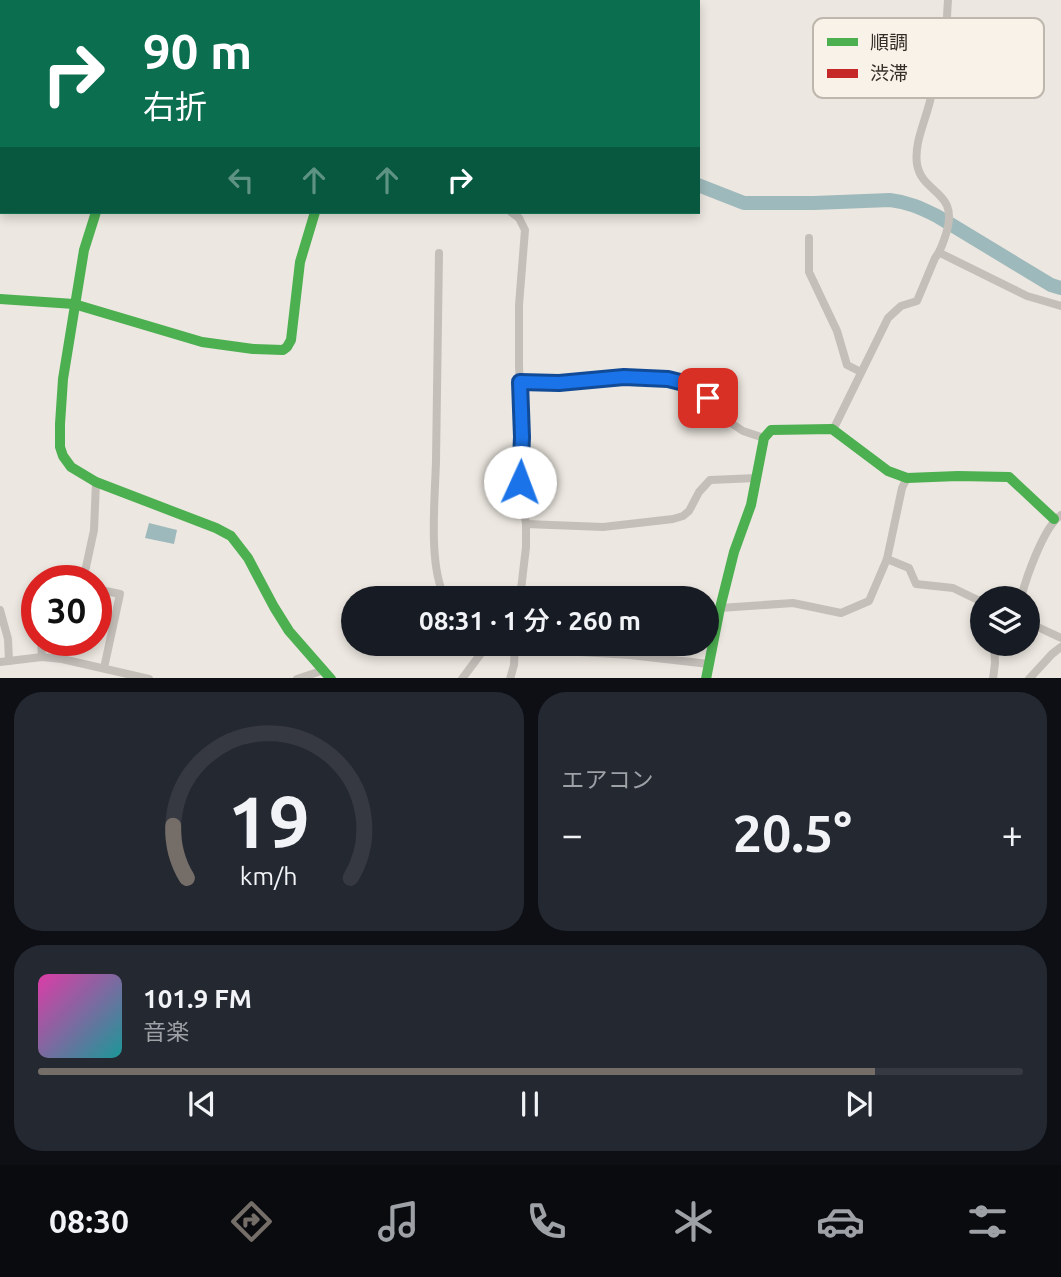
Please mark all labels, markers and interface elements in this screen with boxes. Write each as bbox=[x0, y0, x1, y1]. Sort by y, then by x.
legend bbox=[813, 18, 1044, 98]
text: 90 m bbox=[143, 23, 252, 78]
icon: right bbox=[28, 28, 119, 119]
text: 順調 bbox=[870, 31, 908, 53]
text: 渋滞 bbox=[870, 62, 908, 84]
text: 右折 bbox=[143, 88, 207, 124]
icon: left bbox=[222, 161, 260, 199]
icon: ahead bbox=[295, 161, 333, 199]
icon: ahead bbox=[368, 161, 406, 199]
icon: right bbox=[441, 161, 479, 199]
pin bbox=[678, 368, 738, 428]
icon: arrive bbox=[689, 379, 727, 417]
position arrow bbox=[483, 445, 557, 519]
speed limit sign: 30 bbox=[21, 565, 112, 656]
map controls bbox=[970, 586, 1040, 656]
button: layers bbox=[970, 586, 1040, 656]
text: 08:31 · 1 分 · 260 m bbox=[419, 606, 641, 635]
text: エアコン bbox=[562, 767, 654, 792]
text: 19 bbox=[228, 780, 310, 862]
text: 20.5° bbox=[733, 804, 852, 862]
text: − bbox=[562, 813, 583, 855]
text: + bbox=[1002, 813, 1023, 855]
text: km/h bbox=[240, 861, 298, 889]
text: 101.9 FM bbox=[143, 984, 252, 1013]
text: 音楽 bbox=[143, 1019, 189, 1044]
icon: previous bbox=[183, 1085, 221, 1123]
icon: pause bbox=[511, 1085, 549, 1123]
icon: next bbox=[840, 1085, 878, 1123]
icon: directions bbox=[227, 1197, 276, 1246]
icon: music bbox=[374, 1197, 423, 1246]
icon: phone bbox=[522, 1197, 571, 1246]
icon: climate bbox=[669, 1197, 718, 1246]
icon: car bbox=[816, 1197, 865, 1246]
icon: filters bbox=[963, 1197, 1012, 1246]
text: 08:30 bbox=[49, 1203, 129, 1239]

